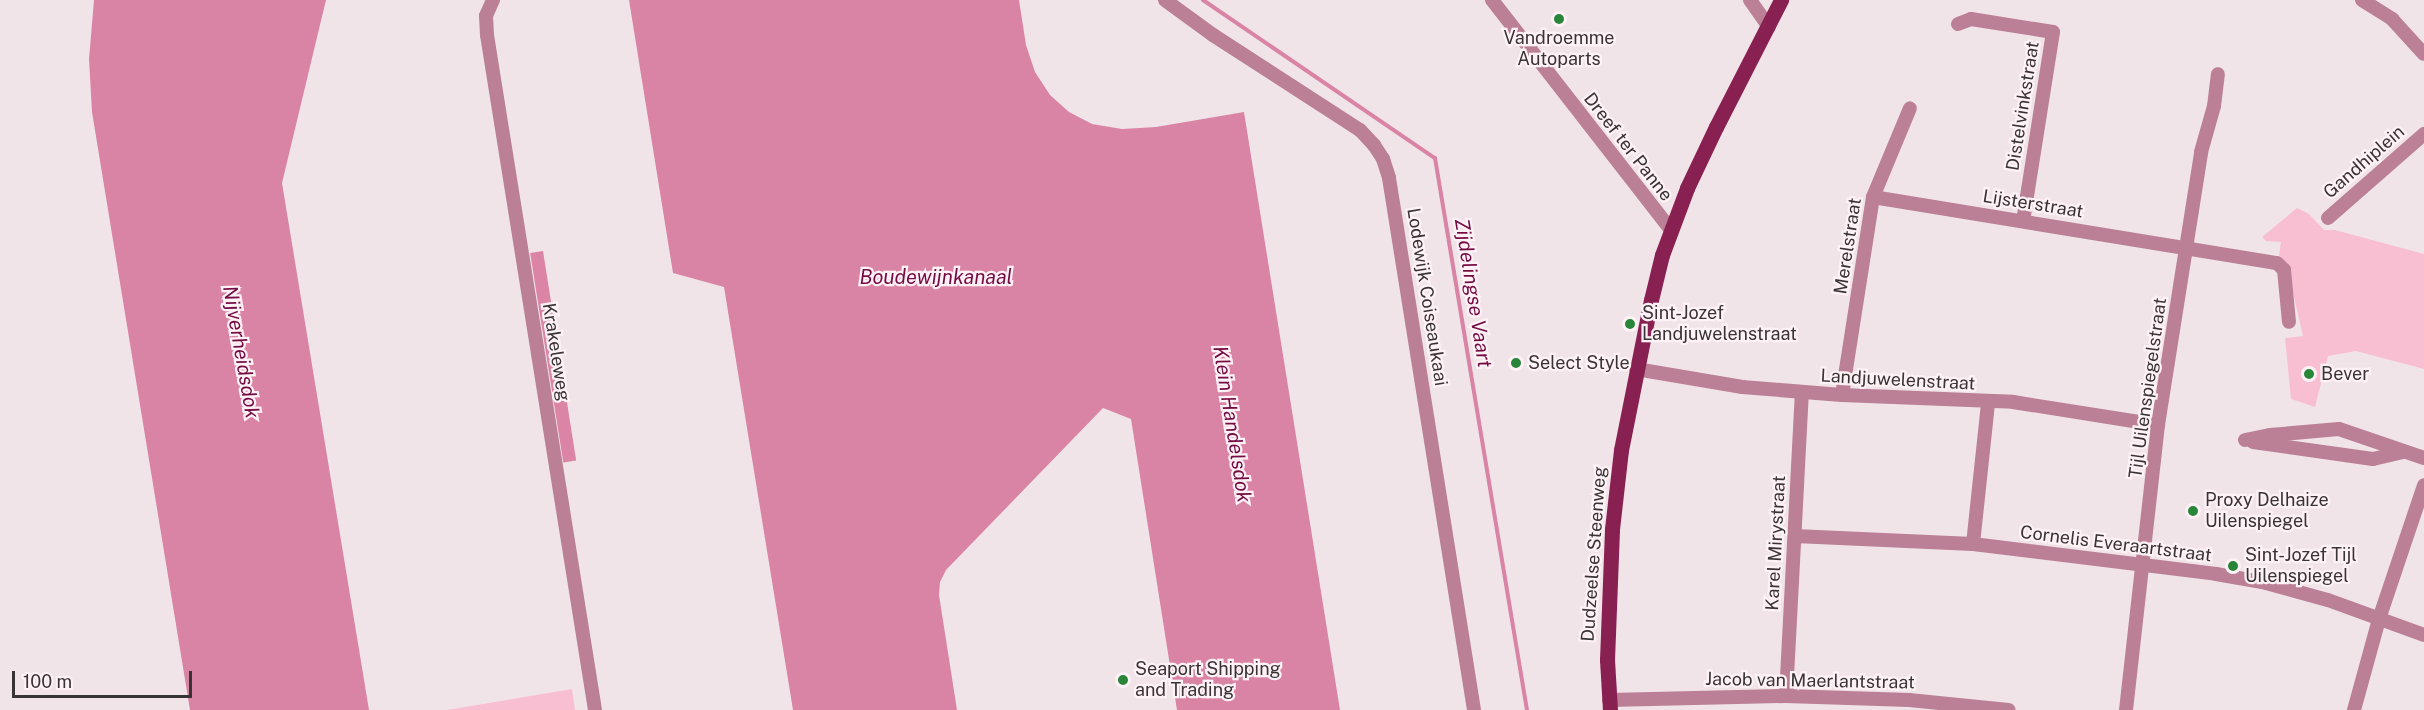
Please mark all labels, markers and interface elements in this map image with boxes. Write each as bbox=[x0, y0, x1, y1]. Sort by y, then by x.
marker: Vandroemme Autoparts bbox=[1552, 12, 1566, 26]
place label: Vandroemme Autoparts bbox=[1503, 28, 1615, 70]
street label: Distelvinkstraat bbox=[2002, 40, 2044, 172]
street label: Dreef ter Panne bbox=[1579, 89, 1677, 205]
street label: Gandhiplein bbox=[2319, 121, 2409, 203]
street label: Lijsterstraat bbox=[1981, 185, 2085, 223]
street label: Merelstraat bbox=[1830, 196, 1866, 296]
street label: Lodewijk Coiseaukaai bbox=[1402, 207, 1452, 387]
water label: Zijdelingse Vaart bbox=[1449, 216, 1497, 370]
water label: Boudewijnkanaal bbox=[860, 265, 1012, 289]
water label: Nijverheidsdok bbox=[218, 284, 264, 420]
street label: Tijl Uilenspiegelstraat bbox=[2125, 296, 2171, 480]
street label: Krakeleweg bbox=[538, 301, 574, 403]
place label: Sint-Jozef Landjuwelenstraat bbox=[1642, 303, 1797, 346]
marker: Sint-Jozef Landjuwelenstraat bbox=[1623, 317, 1637, 331]
water label: Klein Handelsdok bbox=[1208, 344, 1256, 504]
place label: Select Style bbox=[1528, 352, 1630, 374]
marker: Select Style bbox=[1509, 356, 1523, 370]
place label: Bever bbox=[2321, 363, 2369, 385]
street label: Landjuwelenstraat bbox=[1820, 365, 1976, 395]
marker: Bever bbox=[2302, 367, 2316, 381]
street label: Dudzeelse Steenweg bbox=[1577, 466, 1611, 642]
street label: Karel Mirystraat bbox=[1762, 475, 1790, 611]
place label: Proxy Delhaize Uilenspiegel bbox=[2205, 490, 2329, 532]
marker: Proxy Delhaize Uilenspiegel bbox=[2186, 504, 2200, 518]
street label: Cornelis Everaartstraat bbox=[2019, 522, 2213, 566]
place label: Sint-Jozef Tijl Uilenspiegel bbox=[2245, 545, 2357, 588]
marker: Sint-Jozef Tijl Uilenspiegel bbox=[2226, 559, 2240, 573]
scale bar bbox=[15, 659, 195, 697]
place label: Seaport Shipping and Trading bbox=[1135, 659, 1281, 702]
street label: Jacob van Maerlantstraat bbox=[1705, 668, 1915, 694]
text: 100 m bbox=[23, 671, 72, 692]
marker: Seaport Shipping and Trading bbox=[1116, 673, 1130, 687]

